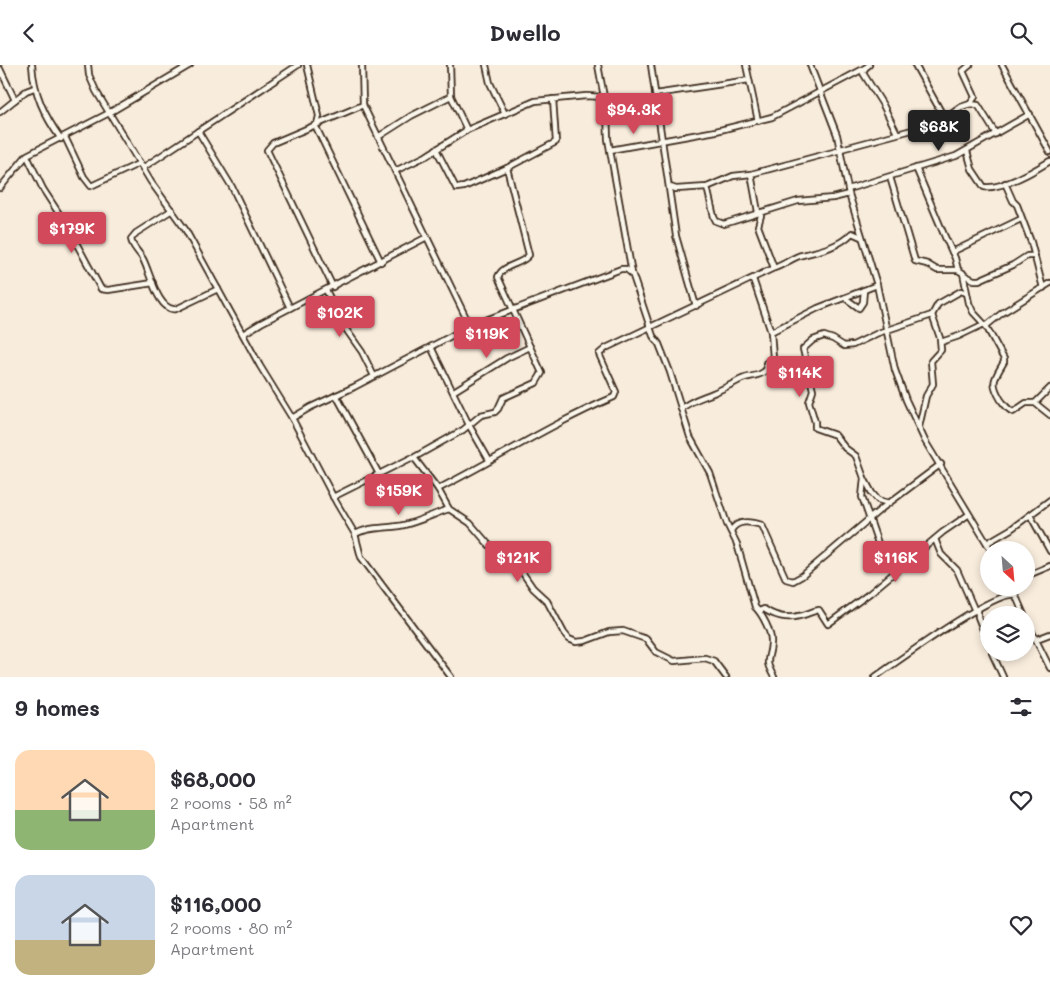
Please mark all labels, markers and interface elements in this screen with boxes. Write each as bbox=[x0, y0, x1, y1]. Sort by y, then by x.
text: Dwello bbox=[489, 18, 561, 47]
icon: back bbox=[15, 19, 43, 47]
icon: search bbox=[1007, 19, 1035, 47]
pin: $94.3K bbox=[593, 93, 675, 135]
text: $94.3K bbox=[607, 98, 661, 119]
pin: $68K bbox=[909, 109, 969, 152]
text: $68K bbox=[919, 115, 959, 136]
pin: $179K bbox=[37, 211, 107, 254]
text: $179K bbox=[49, 217, 95, 238]
pin: $102K bbox=[305, 295, 375, 338]
text: $102K bbox=[317, 301, 363, 322]
pin: $119K bbox=[452, 317, 522, 359]
text: $119K bbox=[465, 322, 509, 343]
pin: $114K bbox=[765, 355, 835, 398]
text: $114K bbox=[778, 361, 822, 382]
pin: $159K bbox=[364, 473, 434, 516]
text: $159K bbox=[376, 479, 422, 500]
pin: $121K bbox=[483, 541, 553, 583]
pin: $116K bbox=[861, 541, 931, 583]
north arrow bbox=[980, 541, 1035, 596]
map controls bbox=[980, 541, 1035, 661]
text: $121K bbox=[496, 546, 540, 567]
text: $116K bbox=[874, 546, 918, 567]
button: layers bbox=[980, 606, 1035, 661]
icon: filters bbox=[1007, 693, 1035, 721]
text: 9 homes bbox=[15, 694, 100, 721]
text: $68,000 bbox=[170, 765, 256, 792]
icon: home bbox=[55, 770, 115, 830]
icon: heart bbox=[1007, 786, 1035, 814]
text: 2 rooms · 58 m² bbox=[170, 792, 292, 813]
text: Apartment bbox=[170, 813, 255, 834]
text: $116,000 bbox=[170, 890, 261, 917]
icon: home bbox=[55, 895, 115, 955]
icon: heart bbox=[1007, 911, 1035, 939]
text: 2 rooms · 80 m² bbox=[170, 917, 292, 938]
text: Apartment bbox=[170, 938, 255, 959]

